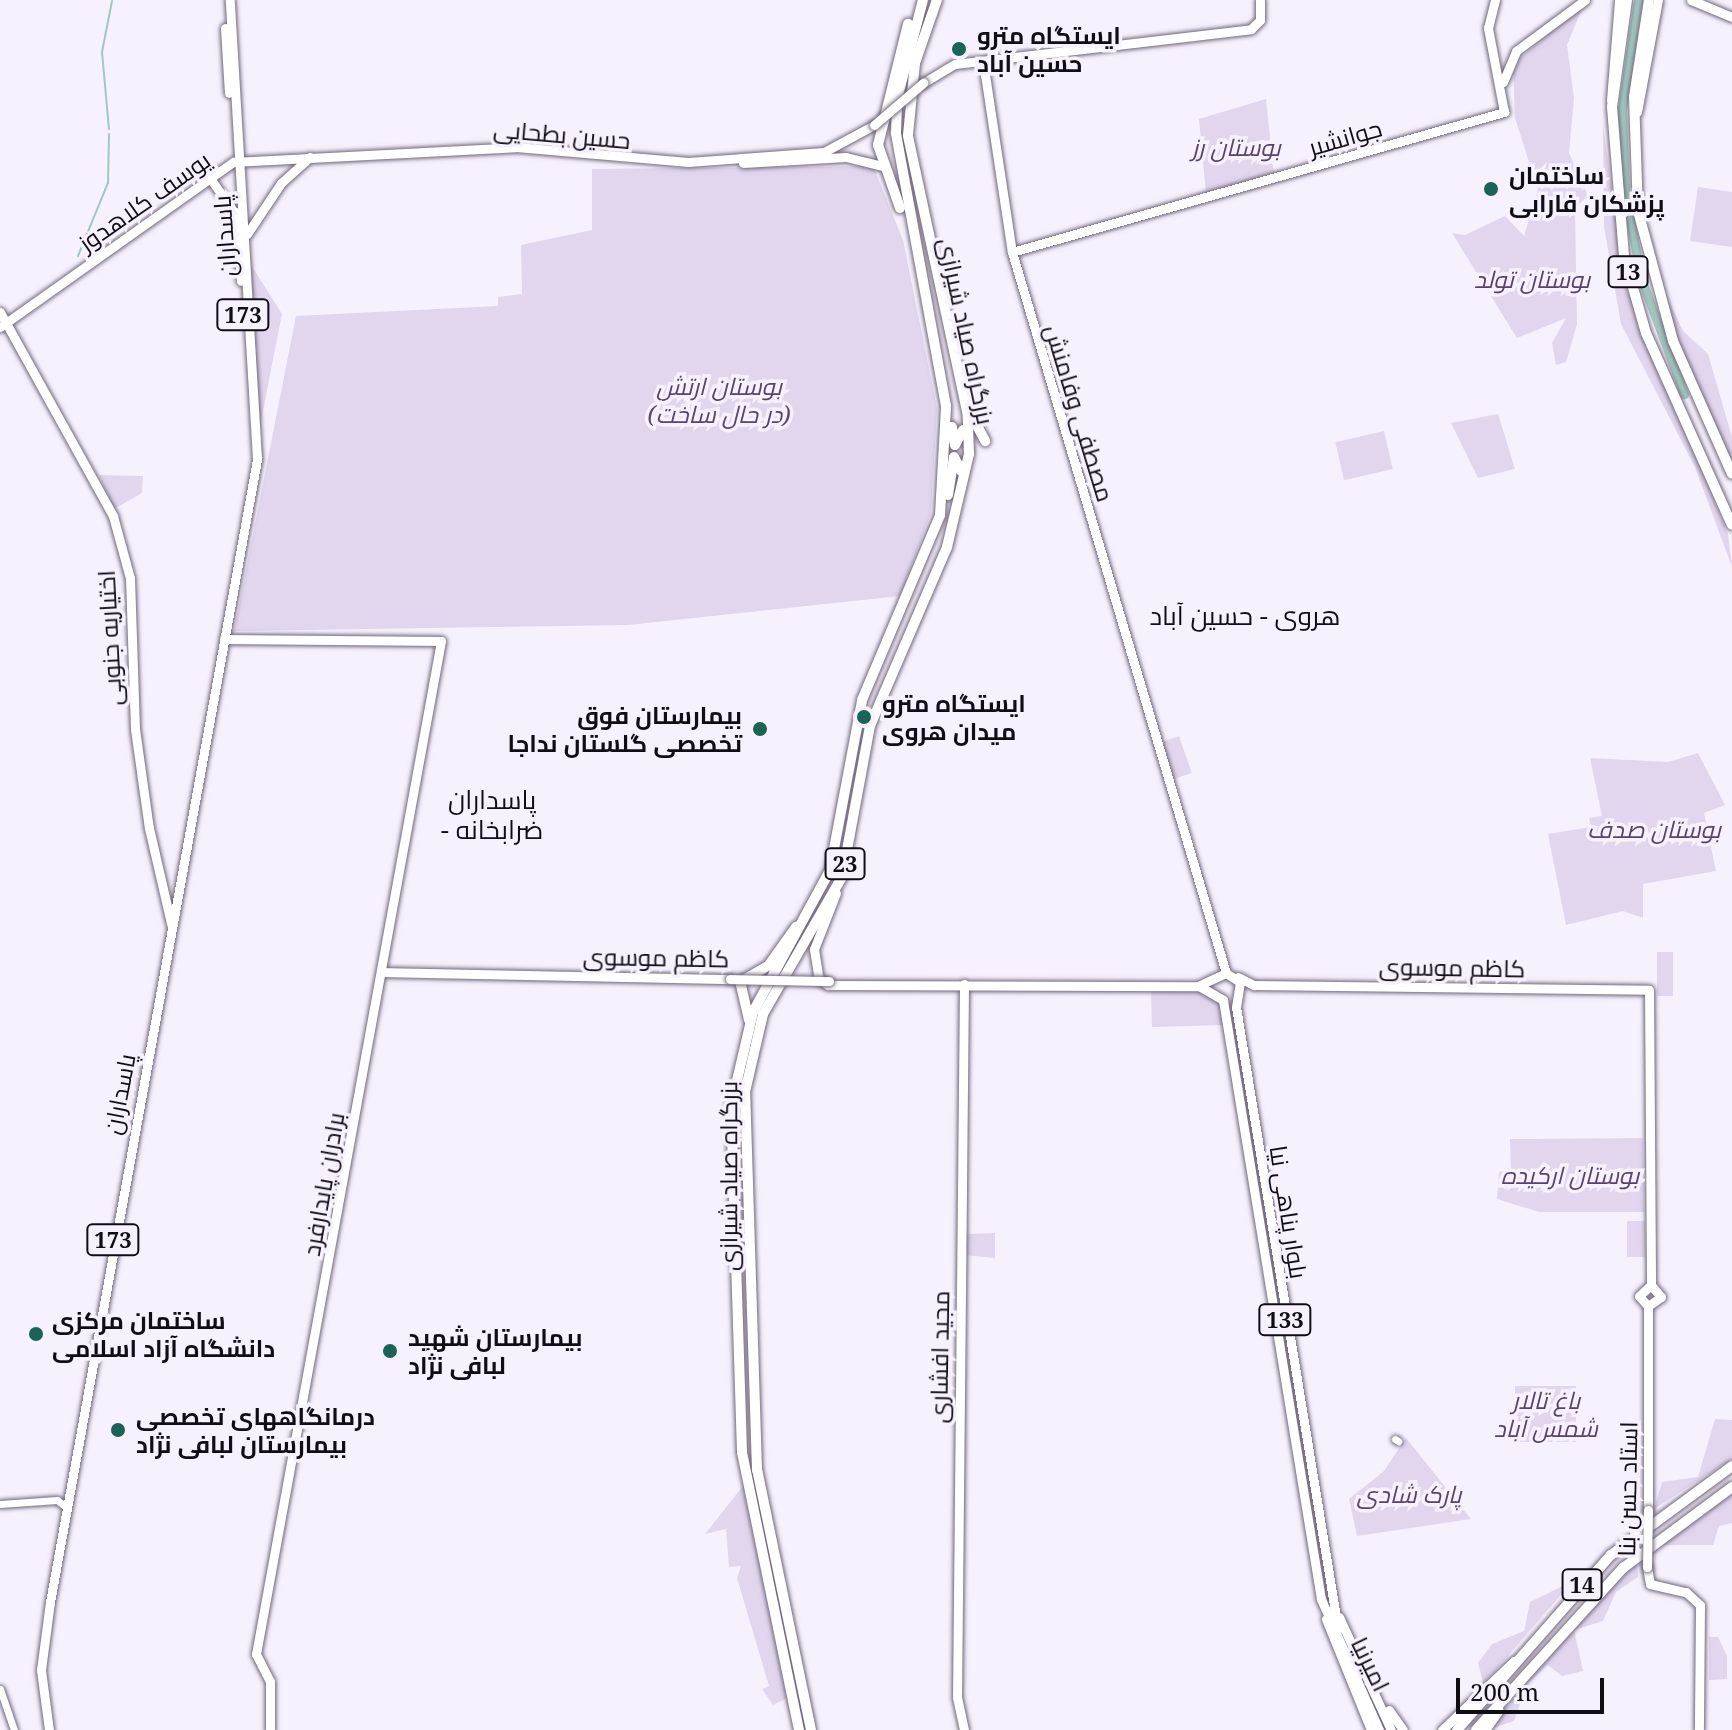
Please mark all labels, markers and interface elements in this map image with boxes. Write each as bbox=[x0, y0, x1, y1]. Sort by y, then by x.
place label: ایستگاه مترو حسین آباد bbox=[977, 21, 1121, 77]
marker: ایستگاه مترو حسین آباد bbox=[948, 38, 970, 60]
street label: جوانشیر bbox=[1305, 113, 1385, 161]
street label: حسین بطحایی bbox=[492, 114, 632, 154]
park label: بوستان رز bbox=[1191, 133, 1281, 161]
street label: یوسف کلاهدوز bbox=[73, 145, 215, 257]
place label: ساختمان پزشکان فارابی bbox=[1509, 161, 1664, 217]
marker: ساختمان پزشکان فارابی bbox=[1480, 178, 1502, 200]
street label: پاسداران bbox=[207, 194, 241, 278]
street label: بزرگراه صیاد شیرازی bbox=[933, 235, 1001, 427]
road number: 13 bbox=[1606, 254, 1650, 290]
park label: بوستان تولد bbox=[1474, 265, 1590, 293]
road number: 173 bbox=[215, 297, 271, 333]
street label: مصطفی وفامنش bbox=[1039, 321, 1121, 505]
park label: بوستان ارتش (در حال ساخت) bbox=[647, 372, 791, 428]
street label: اختیاریه جنوبی bbox=[91, 570, 127, 706]
district label: هروی - حسین آباد bbox=[1149, 600, 1341, 632]
place label: ایستگاه مترو میدان هروی bbox=[882, 689, 1026, 745]
place label: بیمارستان فوق تخصصی گلستان نداجا bbox=[507, 701, 742, 757]
marker: ایستگاه مترو میدان هروی bbox=[853, 706, 875, 728]
marker: بیمارستان فوق تخصصی گلستان نداجا bbox=[749, 718, 771, 740]
district label: پاسداران - ضرابخانه bbox=[441, 784, 543, 846]
park label: بوستان صدف bbox=[1587, 815, 1721, 843]
road number: 23 bbox=[823, 846, 867, 882]
street label: کاظم موسوی bbox=[583, 941, 729, 973]
street label: کاظم موسوی bbox=[1379, 951, 1525, 983]
street label: پاسداران bbox=[97, 1051, 141, 1137]
street label: بزرگراه صیاد شیرازی bbox=[714, 1081, 742, 1271]
street label: برادران پایدارفرد bbox=[296, 1110, 350, 1258]
street label: بلوار پناهی نیا bbox=[1264, 1143, 1314, 1281]
park label: بوستان ارکیده bbox=[1501, 1161, 1639, 1189]
road number: 173 bbox=[85, 1222, 141, 1258]
street label: مجید افشاری bbox=[923, 1290, 955, 1424]
road number: 133 bbox=[1257, 1302, 1313, 1338]
place label: ساختمان مرکزی دانشگاه آزاد اسلامی bbox=[52, 1306, 275, 1362]
place label: بیمارستان شهید لبافی نژاد bbox=[408, 1323, 583, 1379]
marker: ساختمان مرکزی دانشگاه آزاد اسلامی bbox=[27, 1325, 45, 1343]
marker: بیمارستان شهید لبافی نژاد bbox=[379, 1340, 401, 1362]
park label: باغ تالار شمس آباد bbox=[1494, 1386, 1598, 1442]
place label: درمانگاههای تخصصی بیمارستان لبافی نژاد bbox=[136, 1402, 375, 1458]
marker: درمانگاههای تخصصی بیمارستان لبافی نژاد bbox=[107, 1419, 129, 1441]
street label: استاد حسن بنا bbox=[1611, 1421, 1643, 1557]
park label: پارک شادی bbox=[1357, 1480, 1461, 1508]
road number: 14 bbox=[1560, 1567, 1604, 1603]
street label: امیرنیا bbox=[1346, 1632, 1396, 1696]
scale bar bbox=[1460, 1662, 1608, 1712]
text: 200 m bbox=[1470, 1675, 1539, 1708]

